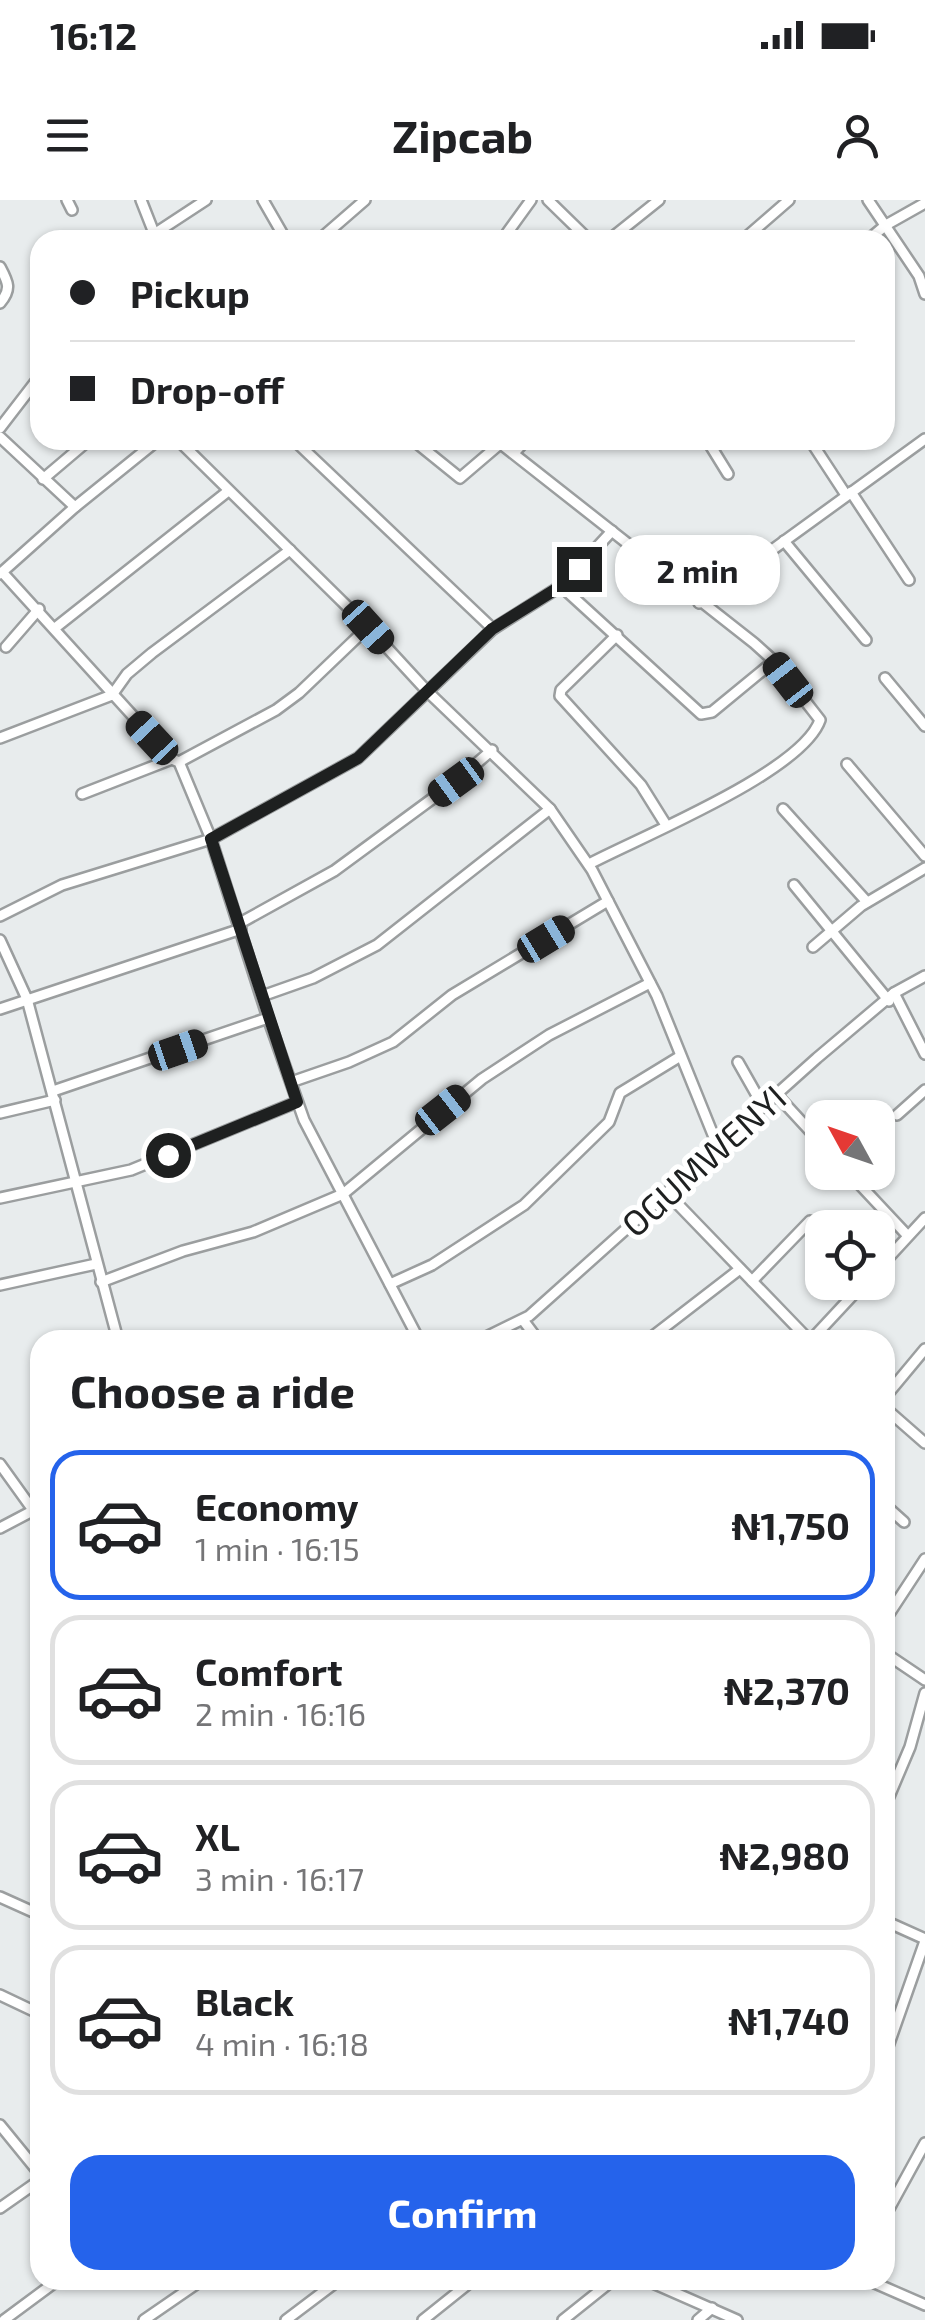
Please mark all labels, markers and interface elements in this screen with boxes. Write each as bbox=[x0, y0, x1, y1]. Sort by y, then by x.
text: 16:12 bbox=[50, 12, 137, 58]
icon: menu bbox=[40, 108, 95, 163]
text: Zipcab bbox=[392, 108, 533, 162]
icon: person bbox=[830, 108, 885, 163]
text: Pickup bbox=[130, 270, 250, 316]
text: Drop-off bbox=[130, 366, 284, 412]
callout: 2 min bbox=[614, 534, 779, 604]
route end bbox=[557, 547, 602, 592]
text: 2 min bbox=[657, 551, 738, 589]
car bbox=[337, 595, 399, 659]
car bbox=[758, 647, 818, 713]
car bbox=[121, 706, 183, 770]
car bbox=[423, 752, 489, 812]
car bbox=[513, 911, 579, 967]
car bbox=[145, 1026, 211, 1074]
street label: OGUMWENYI bbox=[612, 1076, 794, 1244]
car bbox=[410, 1080, 476, 1140]
north arrow bbox=[805, 1100, 895, 1190]
map controls bbox=[805, 1100, 895, 1300]
route start bbox=[146, 1133, 191, 1178]
button: locate bbox=[805, 1210, 895, 1300]
text: Choose a ride bbox=[70, 1363, 355, 1417]
icon: car bbox=[75, 1480, 165, 1570]
text: Economy bbox=[195, 1483, 359, 1529]
text: ₦1,750 bbox=[731, 1502, 850, 1548]
text: 1 min · 16:15 bbox=[195, 1529, 360, 1567]
icon: car bbox=[75, 1645, 165, 1735]
text: Comfort bbox=[195, 1648, 343, 1694]
text: ₦2,370 bbox=[724, 1667, 850, 1713]
text: 2 min · 16:16 bbox=[195, 1694, 366, 1732]
icon: car bbox=[75, 1810, 165, 1900]
text: XL bbox=[195, 1813, 240, 1859]
text: ₦2,980 bbox=[719, 1832, 850, 1878]
text: 3 min · 16:17 bbox=[195, 1859, 364, 1897]
icon: car bbox=[75, 1975, 165, 2065]
text: Black bbox=[195, 1978, 294, 2024]
text: ₦1,740 bbox=[728, 1997, 850, 2043]
text: 4 min · 16:18 bbox=[195, 2024, 369, 2062]
button: Confirm bbox=[70, 2155, 855, 2270]

